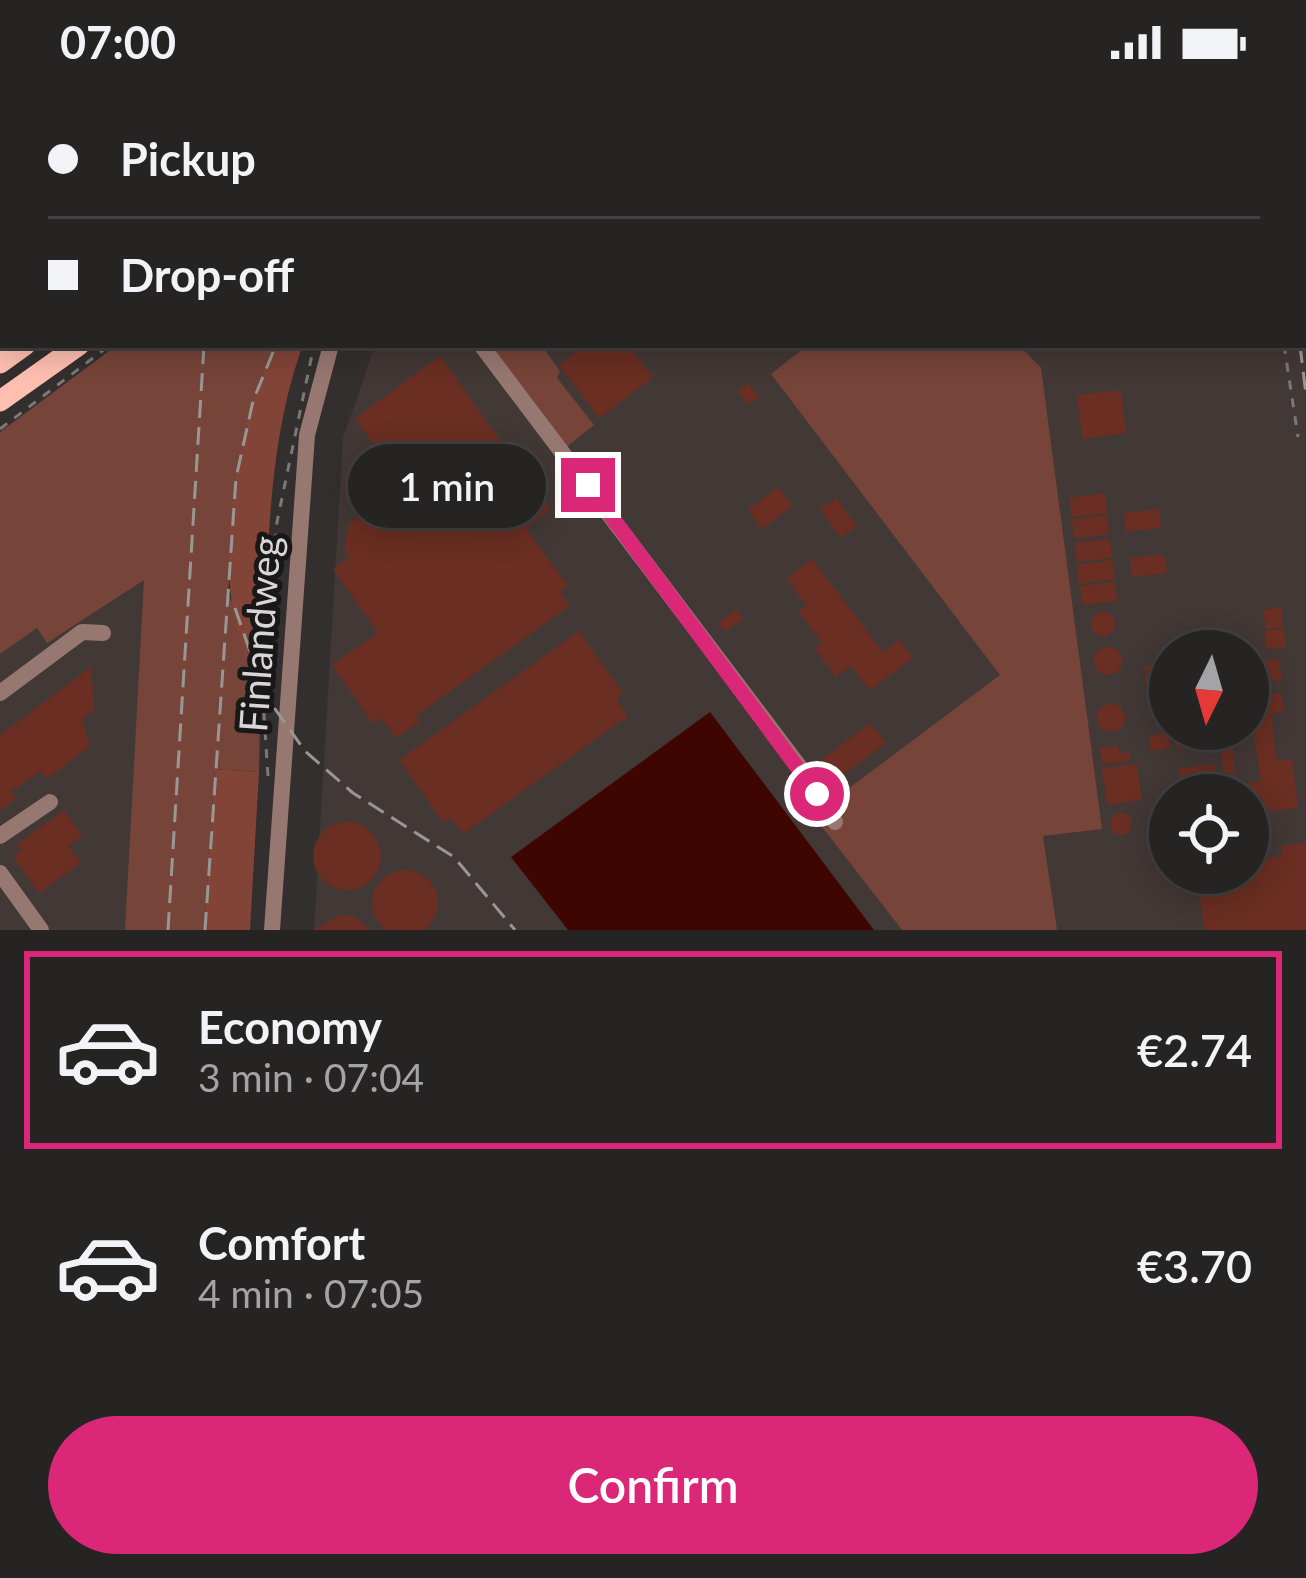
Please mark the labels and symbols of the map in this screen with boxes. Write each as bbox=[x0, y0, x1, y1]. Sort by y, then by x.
callout: 1 min bbox=[348, 443, 546, 527]
route end bbox=[561, 458, 615, 512]
street label: Finlandweg bbox=[229, 534, 289, 734]
north arrow bbox=[1149, 630, 1269, 750]
route start bbox=[790, 767, 844, 821]

